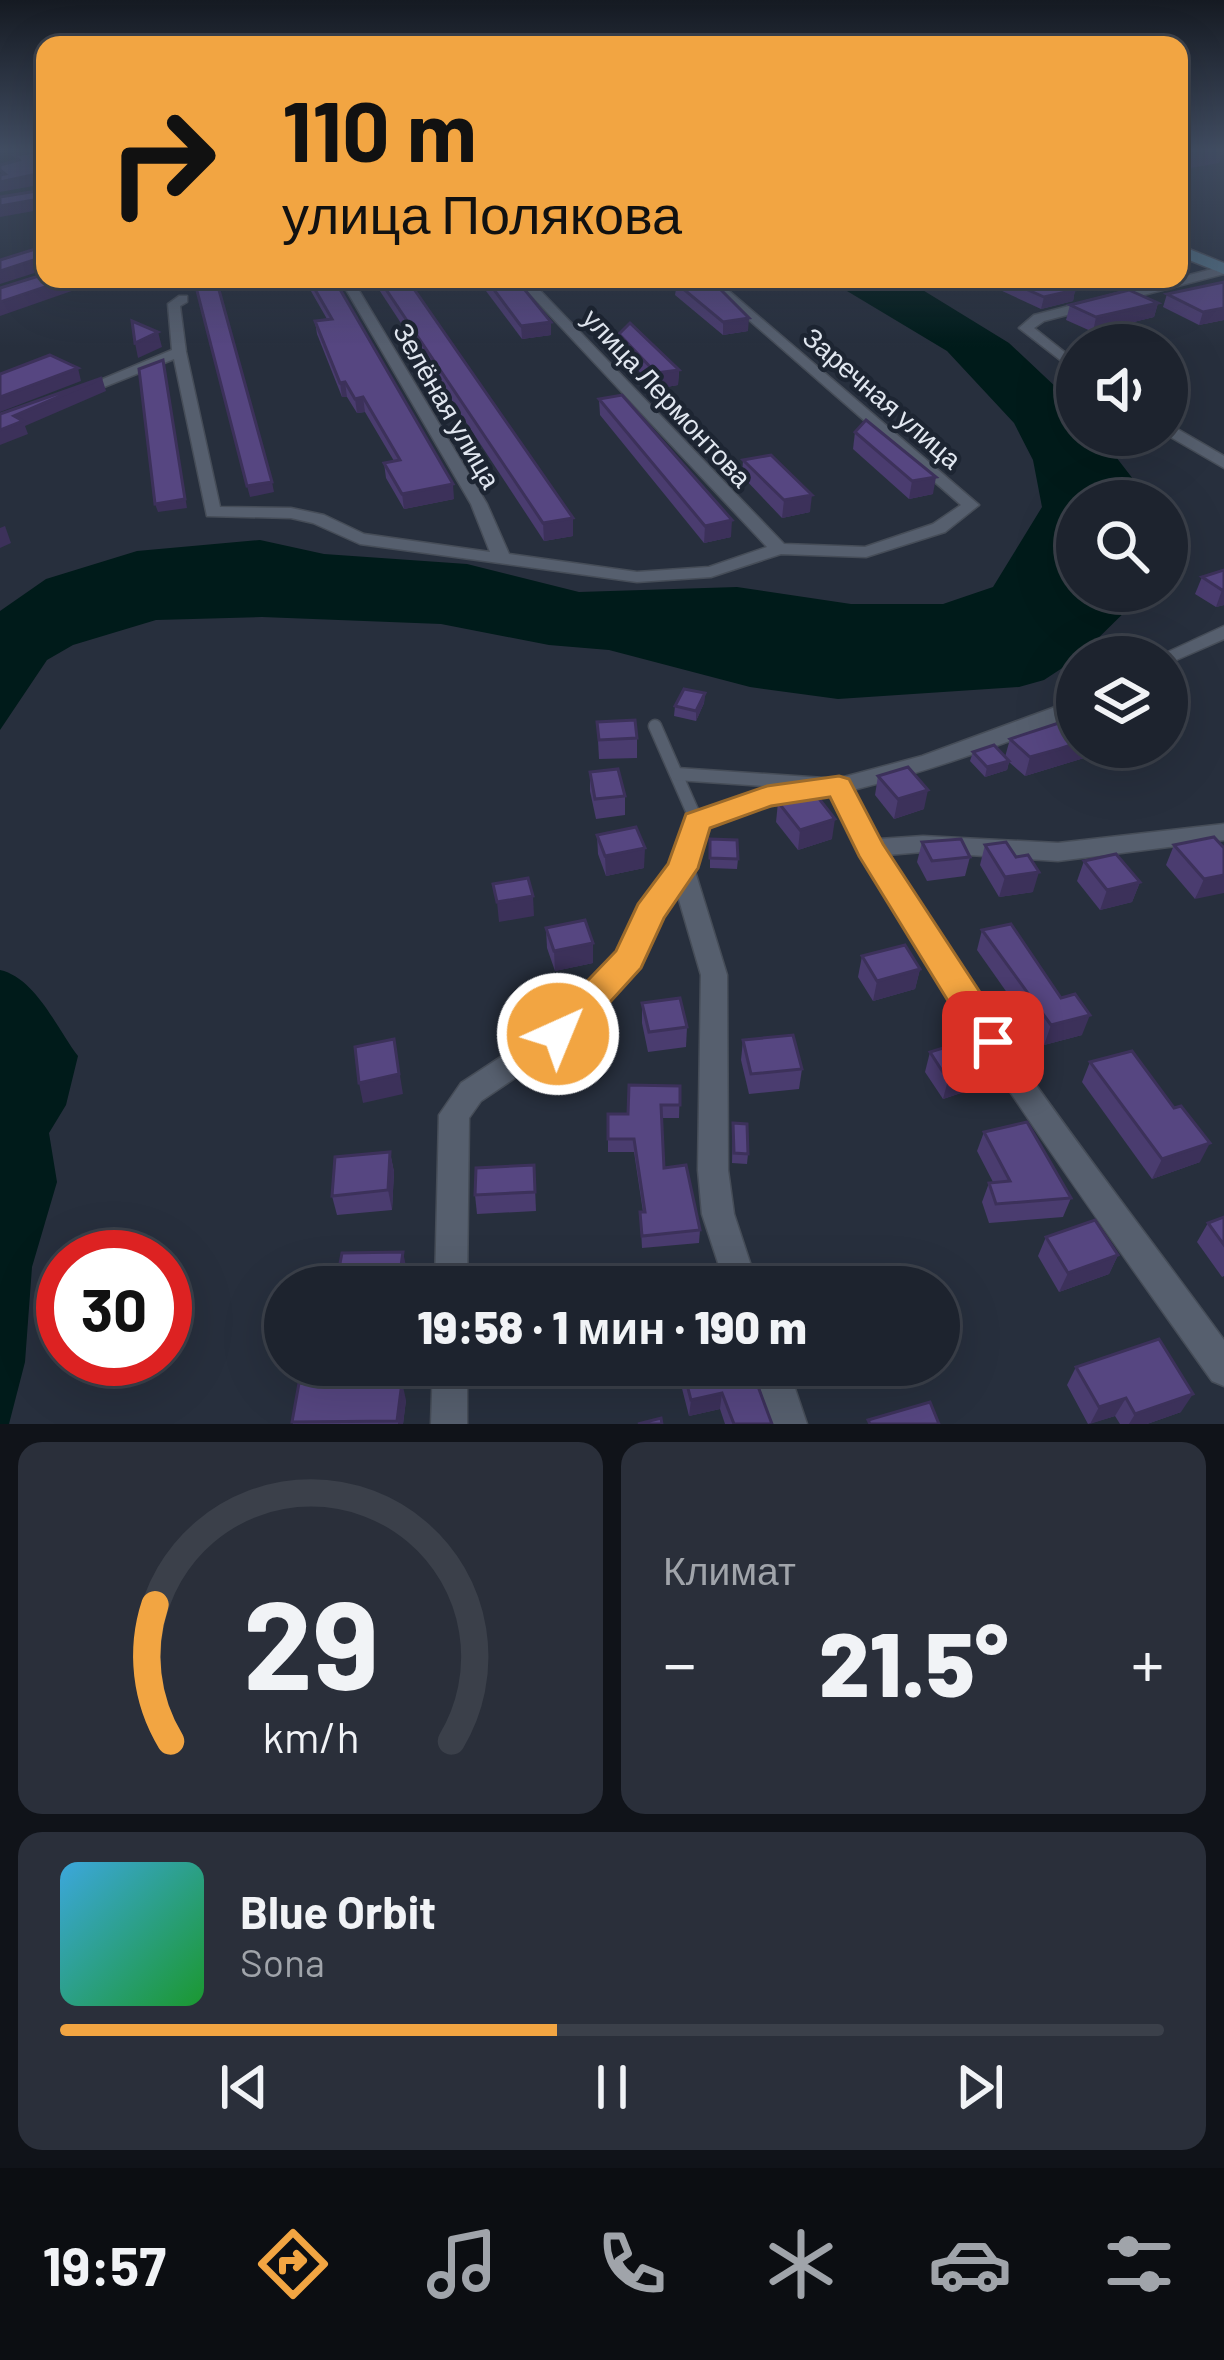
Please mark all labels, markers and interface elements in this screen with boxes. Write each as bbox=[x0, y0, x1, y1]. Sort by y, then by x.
text: 110 m bbox=[282, 78, 477, 179]
icon: right bbox=[84, 84, 240, 240]
text: улица Полякова bbox=[282, 180, 682, 245]
street label: улица Лермонтова bbox=[576, 301, 759, 494]
street label: Зелёная улица bbox=[387, 317, 509, 495]
street label: Заречная улица bbox=[797, 320, 969, 476]
map controls bbox=[1056, 324, 1188, 768]
button: sound bbox=[1056, 324, 1188, 456]
button: search bbox=[1056, 480, 1188, 612]
button: layers bbox=[1056, 636, 1188, 768]
position arrow bbox=[495, 971, 621, 1097]
pin bbox=[942, 991, 1044, 1093]
icon: arrive bbox=[960, 1009, 1026, 1075]
speed limit sign: 30 bbox=[36, 1230, 192, 1386]
text: 19:58 · 1 мин · 190 m bbox=[417, 1299, 807, 1353]
text: Климат bbox=[663, 1546, 796, 1593]
text: 29 bbox=[242, 1565, 379, 1715]
text: 21.5° bbox=[819, 1607, 1008, 1715]
text: − bbox=[663, 1622, 696, 1701]
text: + bbox=[1131, 1622, 1164, 1701]
text: km/h bbox=[262, 1710, 359, 1762]
text: Blue Orbit bbox=[240, 1884, 436, 1938]
text: Sona bbox=[240, 1938, 325, 1985]
icon: previous bbox=[211, 2054, 277, 2120]
icon: pause bbox=[579, 2054, 645, 2120]
icon: next bbox=[947, 2054, 1013, 2120]
icon: directions bbox=[251, 2222, 335, 2306]
icon: music bbox=[420, 2222, 504, 2306]
icon: phone bbox=[590, 2222, 674, 2306]
icon: climate bbox=[759, 2222, 843, 2306]
icon: car bbox=[928, 2222, 1012, 2306]
icon: filters bbox=[1097, 2222, 1181, 2306]
text: 19:57 bbox=[43, 2232, 166, 2297]

